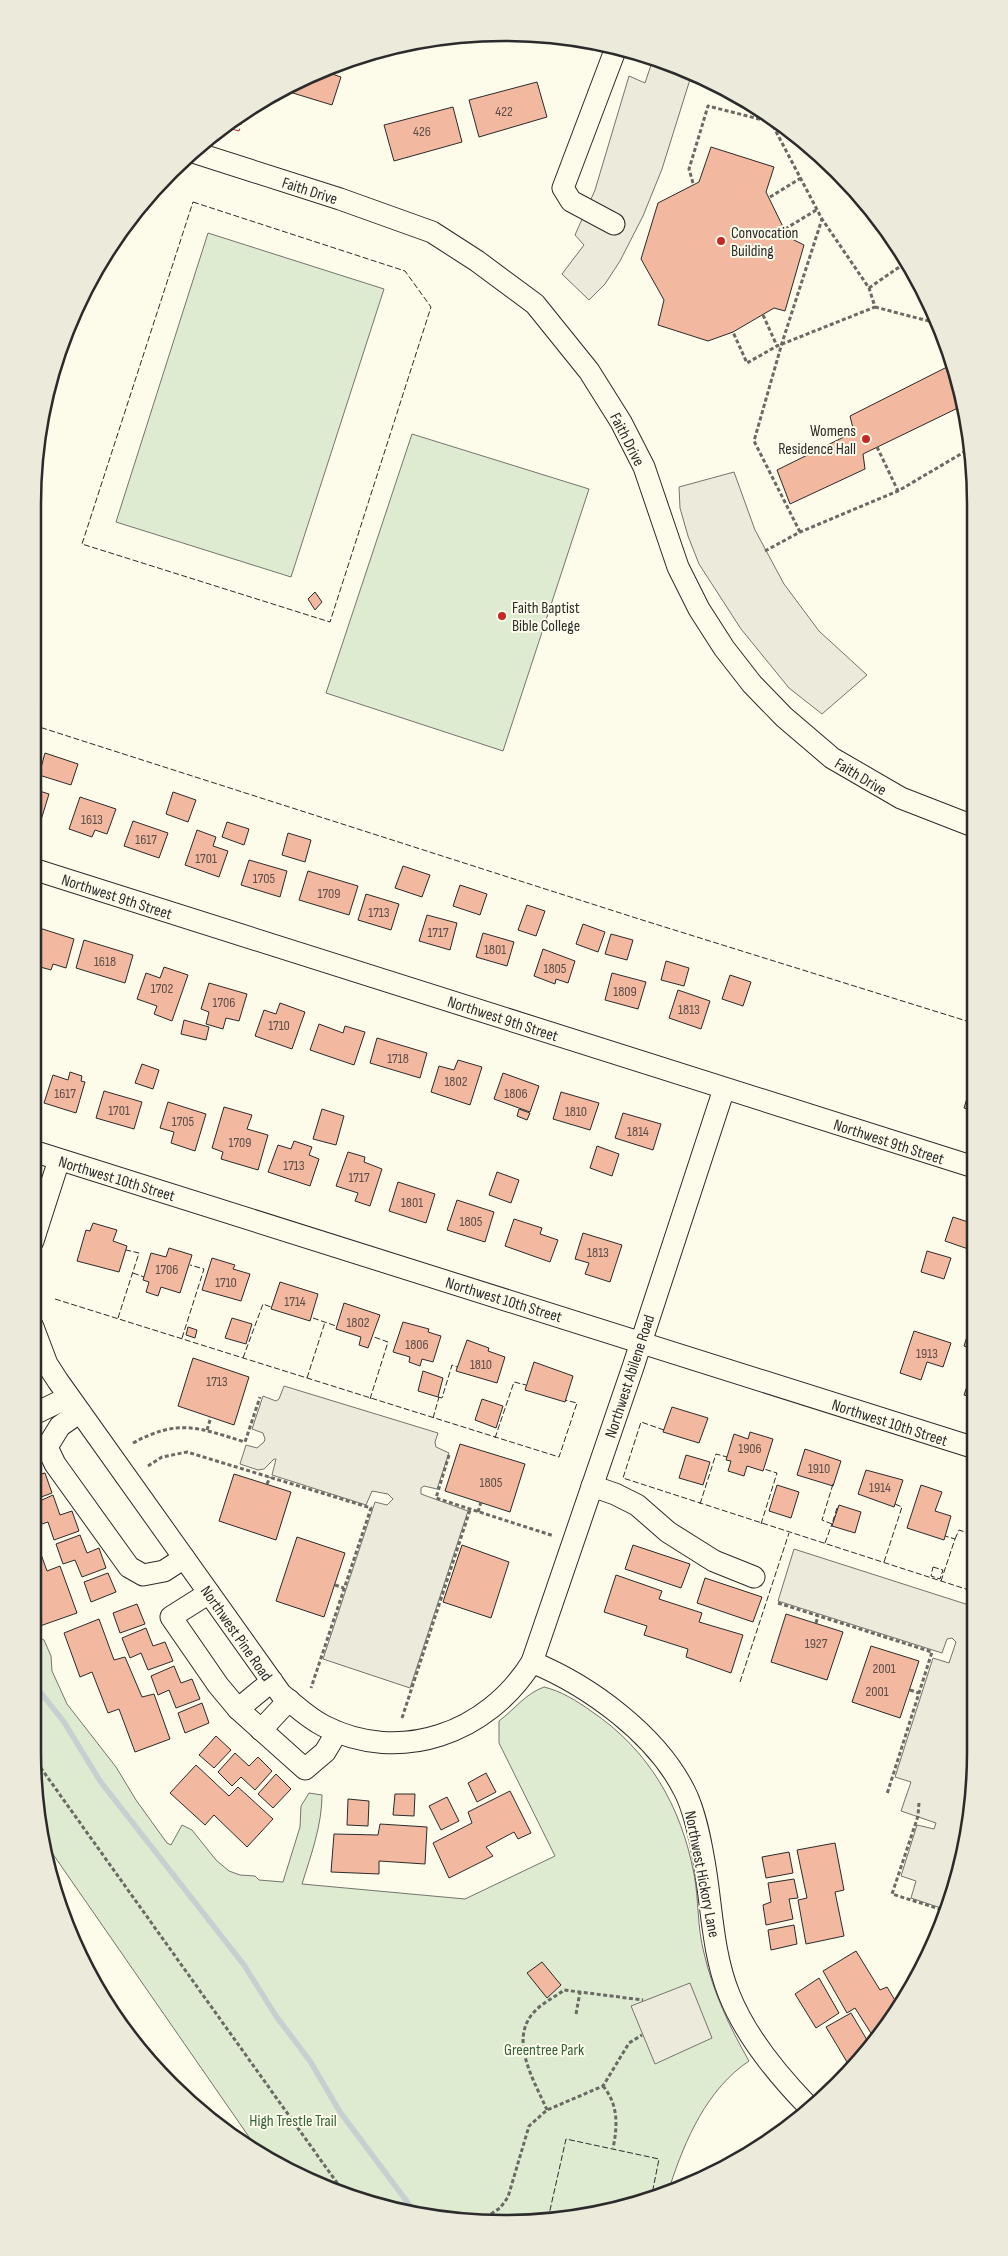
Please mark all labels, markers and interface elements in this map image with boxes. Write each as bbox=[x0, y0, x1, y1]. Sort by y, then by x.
house number: 422 bbox=[495, 103, 513, 120]
house number: 426 bbox=[413, 123, 431, 140]
street label: Faith Drive bbox=[279, 174, 340, 209]
place label: Convocation Building bbox=[731, 224, 798, 261]
marker: Convocation Building bbox=[715, 235, 727, 247]
street label: Faith Drive bbox=[605, 410, 648, 469]
place label: Womens Residence Hall bbox=[778, 422, 856, 459]
marker: Womens Residence Hall bbox=[860, 433, 872, 445]
place label: Faith Baptist Bible College bbox=[512, 599, 580, 636]
marker: Faith Baptist Bible College bbox=[496, 610, 508, 622]
street label: Faith Drive bbox=[831, 754, 890, 800]
house number: 1613 bbox=[81, 811, 103, 828]
house number: 1617 bbox=[135, 831, 157, 848]
house number: 1701 bbox=[195, 850, 217, 867]
house number: 1705 bbox=[253, 870, 276, 887]
street label: Northwest 9th Street bbox=[59, 871, 174, 924]
house number: 1709 bbox=[318, 885, 340, 902]
house number: 1713 bbox=[368, 904, 390, 921]
house number: 1717 bbox=[428, 924, 449, 941]
house number: 1801 bbox=[484, 941, 506, 958]
house number: 1618 bbox=[94, 953, 116, 970]
house number: 1805 bbox=[544, 960, 567, 977]
house number: 1702 bbox=[151, 980, 173, 997]
house number: 1809 bbox=[613, 983, 637, 1000]
street label: Northwest 9th Street bbox=[445, 993, 560, 1046]
house number: 1706 bbox=[213, 994, 235, 1011]
house number: 1813 bbox=[678, 1001, 700, 1018]
house number: 1710 bbox=[268, 1017, 290, 1034]
house number: 1718 bbox=[387, 1050, 409, 1067]
house number: 1802 bbox=[444, 1073, 468, 1090]
house number: 1617 bbox=[54, 1085, 76, 1102]
house number: 1806 bbox=[504, 1085, 528, 1102]
house number: 1701 bbox=[108, 1102, 130, 1119]
house number: 1810 bbox=[565, 1103, 587, 1120]
house number: 1705 bbox=[172, 1113, 195, 1130]
street label: Northwest 9th Street bbox=[831, 1116, 946, 1169]
house number: 1814 bbox=[627, 1123, 649, 1140]
house number: 1709 bbox=[229, 1134, 251, 1151]
street label: Northwest 10th Street bbox=[56, 1153, 177, 1206]
house number: 1713 bbox=[283, 1157, 305, 1174]
house number: 1717 bbox=[349, 1169, 370, 1186]
house number: 1801 bbox=[401, 1194, 423, 1211]
house number: 1805 bbox=[460, 1213, 483, 1230]
house number: 1813 bbox=[587, 1244, 609, 1261]
house number: 1706 bbox=[156, 1261, 178, 1278]
house number: 1710 bbox=[215, 1274, 237, 1291]
street label: Northwest 10th Street bbox=[443, 1274, 564, 1327]
house number: 1714 bbox=[284, 1293, 306, 1310]
street label: Northwest Abilene Road bbox=[602, 1312, 659, 1440]
house number: 1802 bbox=[346, 1314, 370, 1331]
house number: 1806 bbox=[405, 1336, 429, 1353]
house number: 1913 bbox=[916, 1345, 938, 1362]
house number: 1810 bbox=[470, 1356, 492, 1373]
house number: 1713 bbox=[206, 1373, 228, 1390]
street label: Northwest 10th Street bbox=[829, 1396, 950, 1451]
house number: 1906 bbox=[738, 1440, 762, 1457]
house number: 1910 bbox=[808, 1460, 830, 1477]
house number: 1805 bbox=[480, 1474, 503, 1491]
house number: 1914 bbox=[869, 1479, 891, 1496]
street label: Northwest Pine Road bbox=[196, 1583, 276, 1685]
house number: 1927 bbox=[805, 1635, 828, 1652]
house number: 2001 bbox=[872, 1660, 896, 1677]
house number: 2001 bbox=[865, 1683, 889, 1700]
street label: Northwest Hickory Lane bbox=[680, 1809, 723, 1939]
park label: Greentree Park bbox=[504, 2041, 584, 2060]
park label: High Trestle Trail bbox=[249, 2112, 337, 2131]

